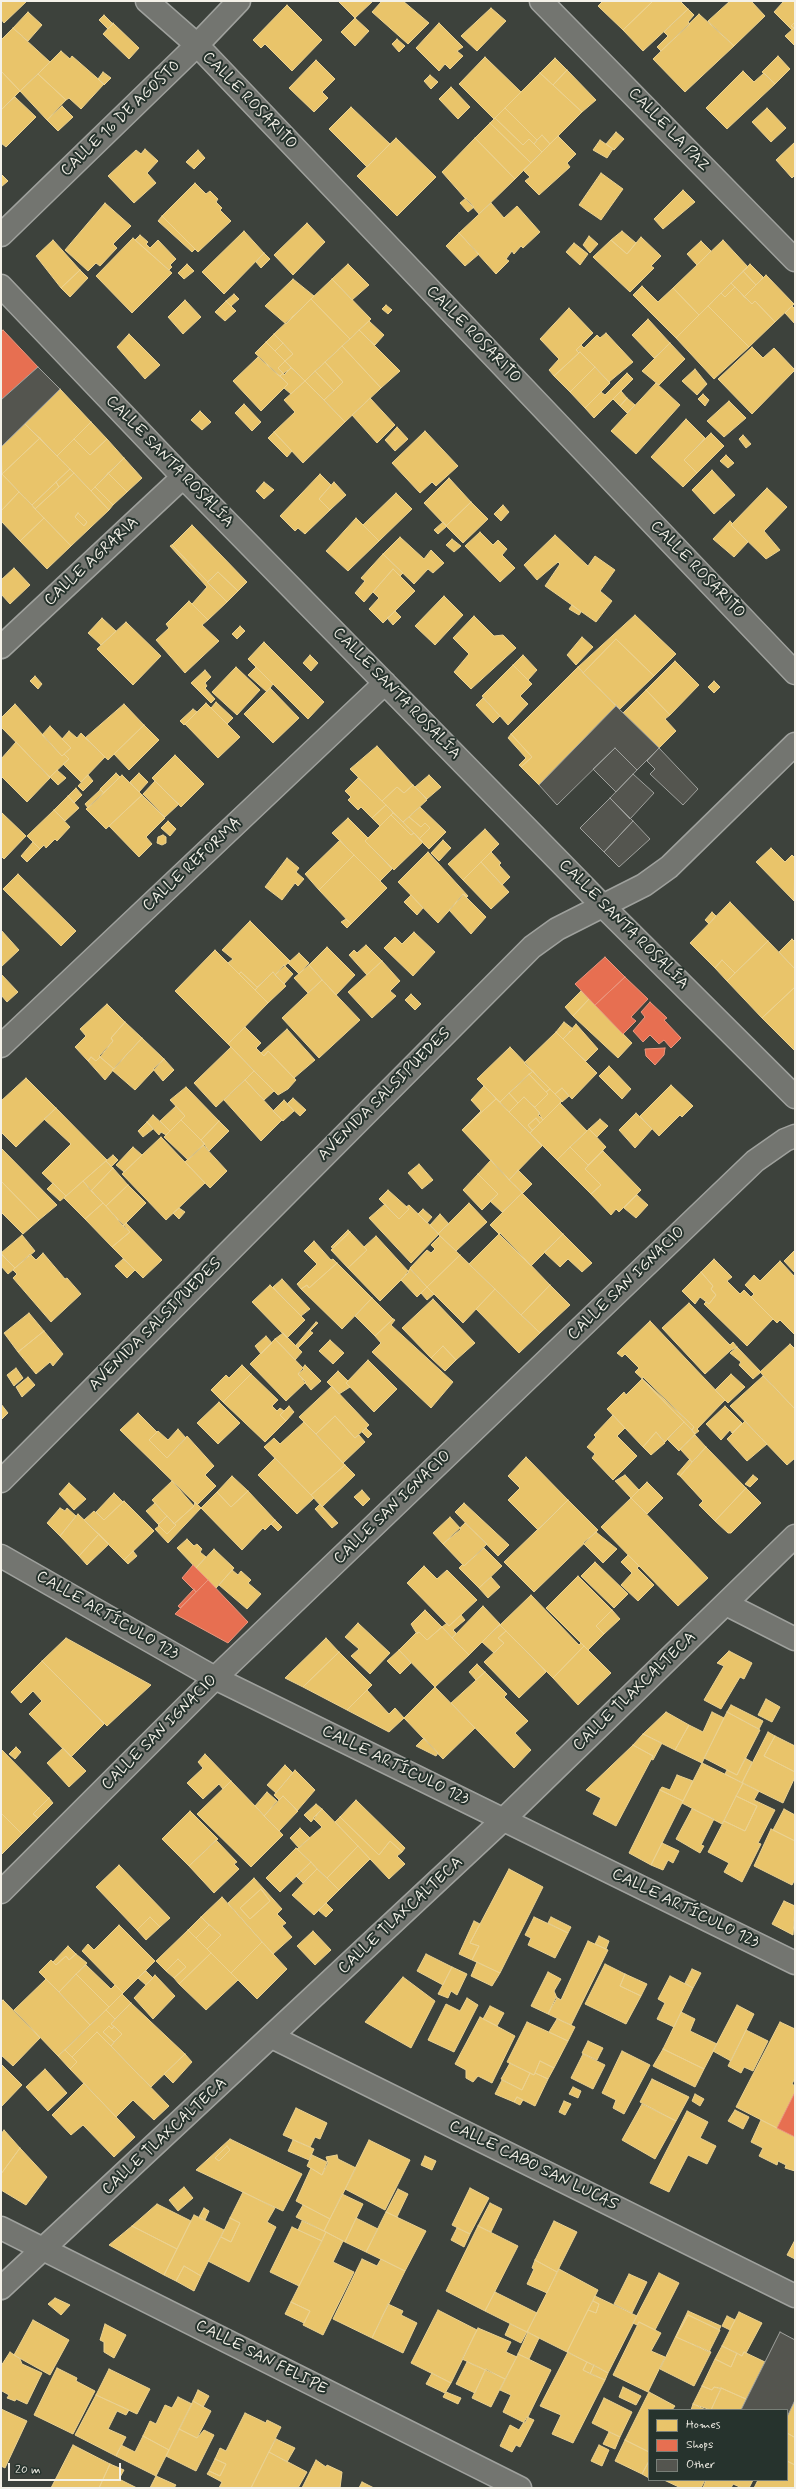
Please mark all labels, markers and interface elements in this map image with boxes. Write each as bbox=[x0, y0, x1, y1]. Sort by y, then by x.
street label: CALLE ROSARITO bbox=[198, 48, 300, 154]
street label: CALLE 16 DE AGOSTO bbox=[57, 57, 185, 181]
street label: CALLE LA PAZ bbox=[623, 84, 713, 176]
street label: CALLE ROSARITO bbox=[422, 282, 524, 388]
street label: CALLE SANTA ROSALÍA bbox=[101, 392, 237, 532]
street label: CALLE AGRARIA bbox=[41, 513, 143, 611]
street label: CALLE ROSARITO bbox=[646, 517, 748, 623]
street label: CALLE SANTA ROSALÍA bbox=[328, 624, 464, 764]
street label: CALLE REFORMA bbox=[139, 814, 247, 916]
street label: CALLE SANTA ROSALÍA bbox=[554, 856, 692, 994]
street label: AVENIDA SALSIPUEDES bbox=[315, 1025, 455, 1165]
street label: CALLE SAN IGNACIO bbox=[564, 1223, 690, 1345]
street label: AVENIDA SALSIPUEDES bbox=[86, 1255, 226, 1395]
street label: CALLE SAN IGNACIO bbox=[330, 1447, 456, 1569]
street label: CALLE ARTÍCULO 123 bbox=[32, 1567, 182, 1665]
street label: CALLE TLAXCALTECA bbox=[570, 1628, 700, 1756]
street label: CALLE SAN IGNACIO bbox=[98, 1671, 222, 1795]
street label: CALLE ARTÍCULO 123 bbox=[318, 1722, 472, 1810]
street label: CALLE TLAXCALTECA bbox=[335, 1853, 467, 1979]
street label: CALLE ARTÍCULO 123 bbox=[608, 1865, 762, 1953]
street label: CALLE TLAXCALTECA bbox=[99, 2074, 231, 2200]
street label: CALLE CABO SAN LUCAS bbox=[446, 2117, 620, 2215]
street label: CALLE SAN FELIPE bbox=[192, 2316, 330, 2400]
legend bbox=[648, 2409, 788, 2481]
text: Homes bbox=[686, 2417, 721, 2433]
text: Shops bbox=[686, 2437, 713, 2453]
scale bar bbox=[10, 2455, 123, 2481]
text: Other bbox=[686, 2457, 715, 2473]
text: 20 m bbox=[15, 2462, 41, 2478]

